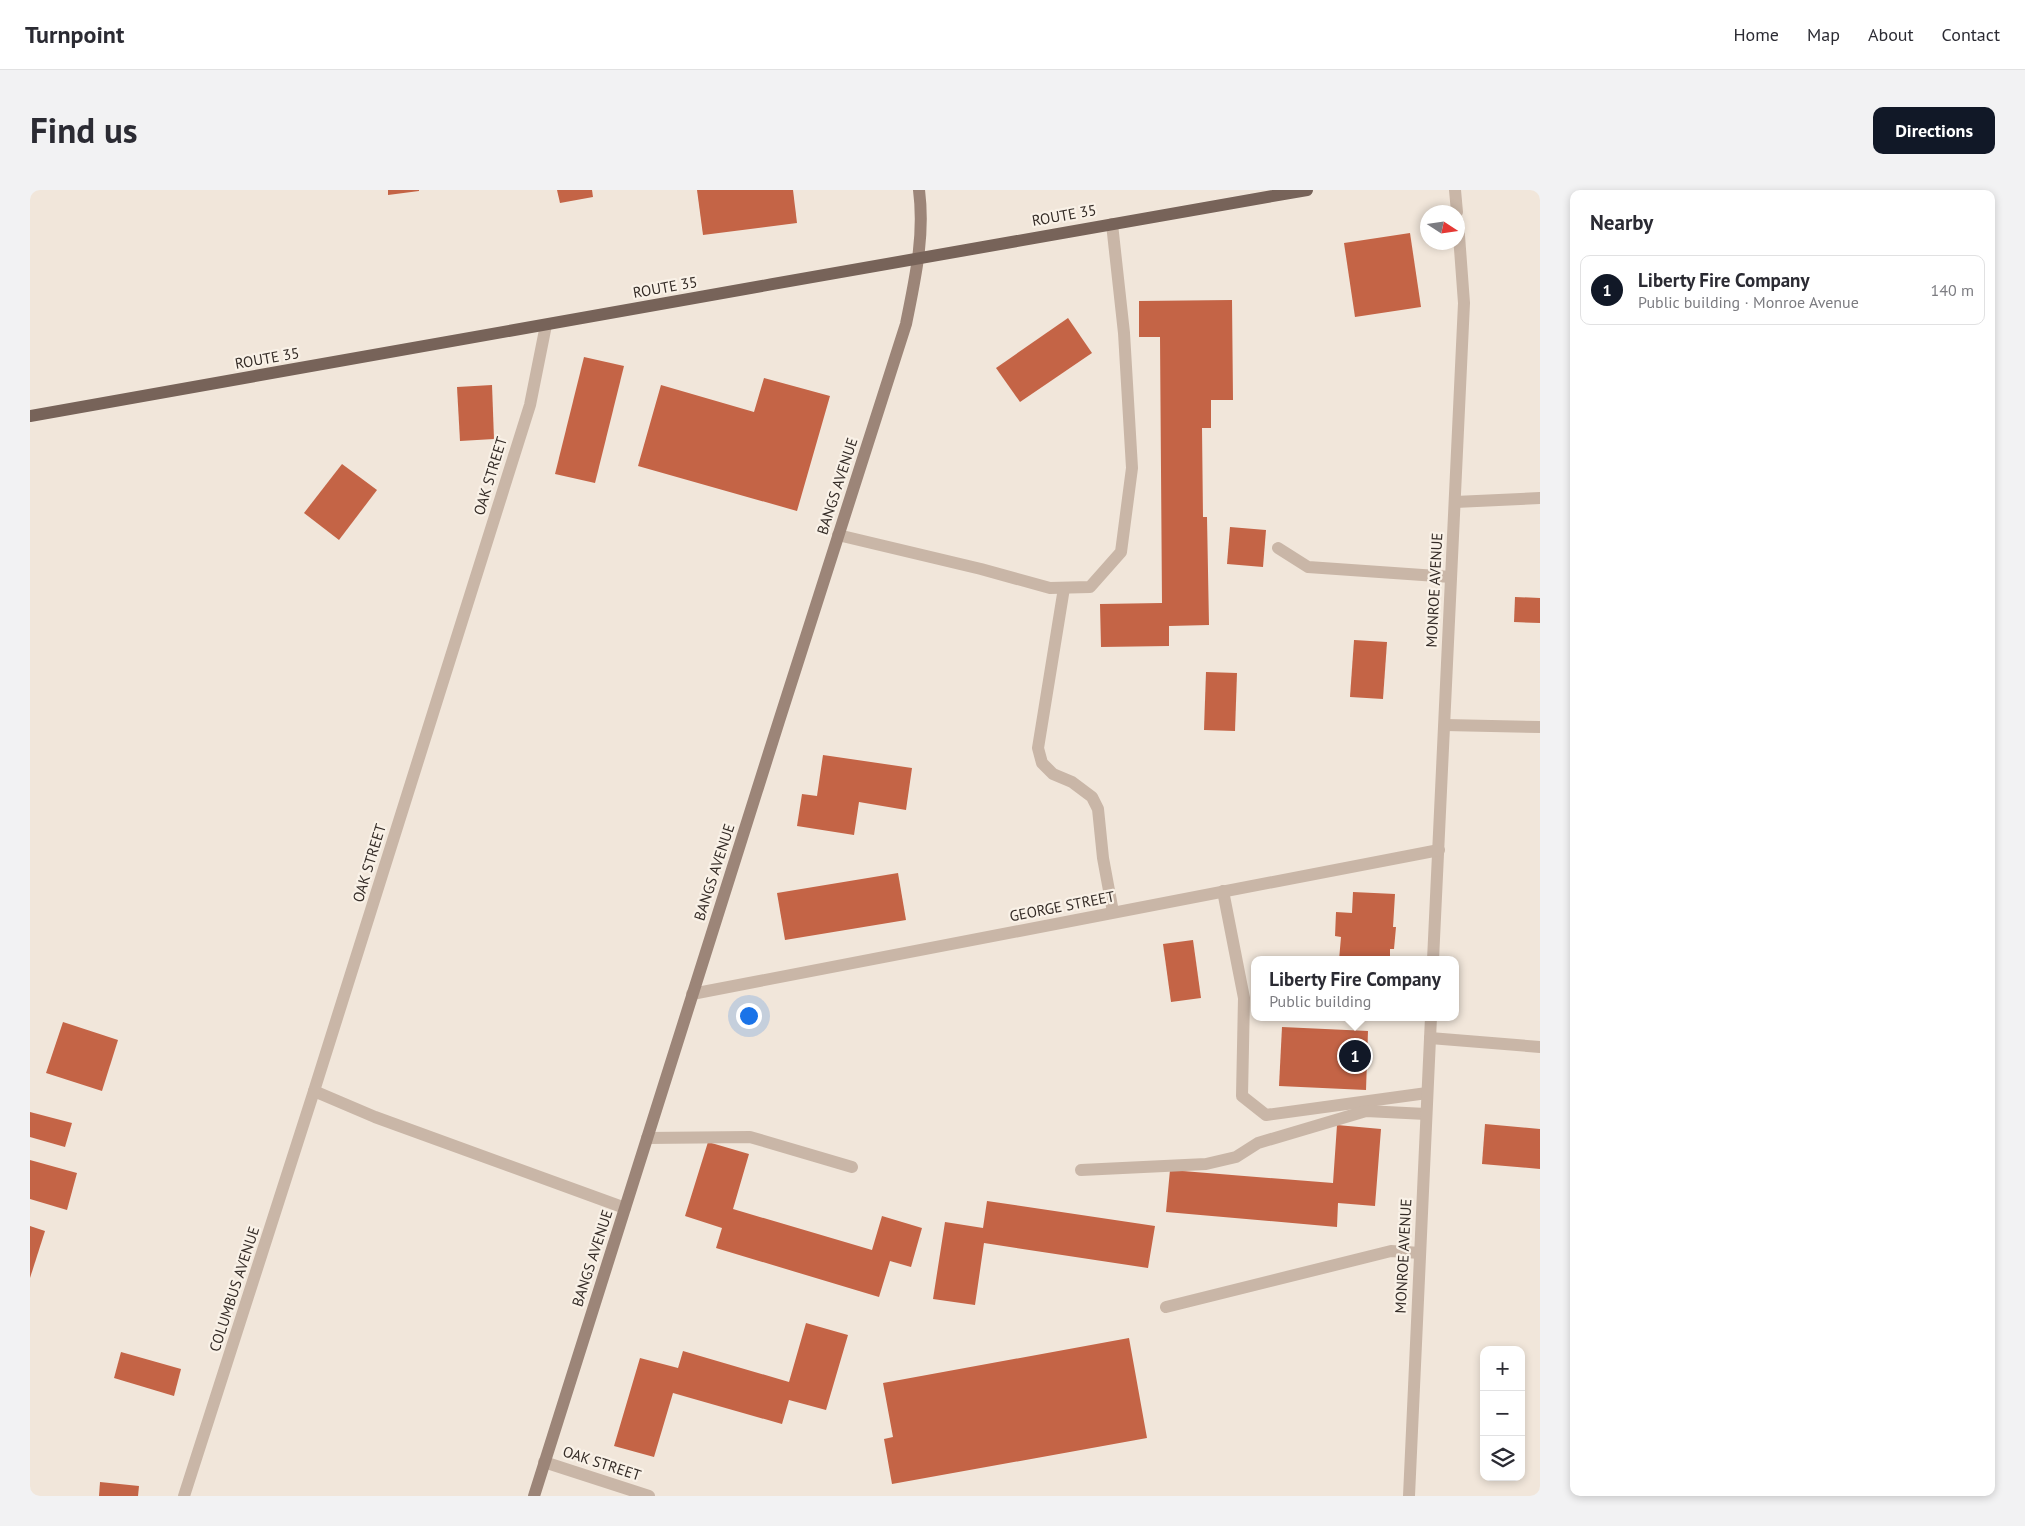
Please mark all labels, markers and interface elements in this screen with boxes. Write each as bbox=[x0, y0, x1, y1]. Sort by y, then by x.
text: Turnpoint bbox=[25, 19, 124, 50]
text: Home bbox=[1733, 23, 1779, 46]
text: Map bbox=[1807, 23, 1840, 46]
text: About bbox=[1868, 23, 1914, 46]
text: Contact bbox=[1942, 23, 2000, 46]
text: Find us bbox=[30, 107, 138, 153]
button: Directions bbox=[1873, 107, 1995, 154]
street label: ROUTE 35 bbox=[1030, 200, 1098, 230]
north arrow bbox=[1420, 205, 1465, 250]
text: Nearby bbox=[1590, 209, 1653, 236]
text: Liberty Fire Company bbox=[1638, 268, 1810, 292]
street label: ROUTE 35 bbox=[631, 272, 699, 302]
text: 1 bbox=[1602, 280, 1612, 300]
text: 140 m bbox=[1931, 280, 1974, 300]
text: Public building · Monroe Avenue bbox=[1638, 292, 1859, 312]
street label: ROUTE 35 bbox=[233, 343, 301, 373]
street label: OAK STREET bbox=[469, 434, 511, 518]
street label: BANGS AVENUE bbox=[812, 435, 862, 537]
street label: MONROE AVENUE bbox=[1422, 532, 1446, 648]
street label: OAK STREET bbox=[348, 821, 390, 905]
street label: BANGS AVENUE bbox=[689, 821, 739, 923]
street label: GEORGE STREET bbox=[1008, 886, 1117, 925]
popup bbox=[1251, 956, 1459, 1021]
text: Liberty Fire Company bbox=[1269, 967, 1441, 991]
text: Public building bbox=[1269, 991, 1371, 1011]
your location bbox=[736, 1003, 762, 1029]
pin: 1 bbox=[1339, 1037, 1371, 1075]
street label: MONROE AVENUE bbox=[1391, 1198, 1415, 1314]
street label: BANGS AVENUE bbox=[567, 1207, 617, 1309]
street label: COLUMBUS AVENUE bbox=[205, 1224, 263, 1354]
map controls bbox=[1480, 1346, 1525, 1481]
button: + bbox=[1480, 1346, 1525, 1391]
button: − bbox=[1480, 1391, 1525, 1436]
button: layers bbox=[1480, 1436, 1525, 1481]
street label: OAK STREET bbox=[561, 1441, 644, 1485]

